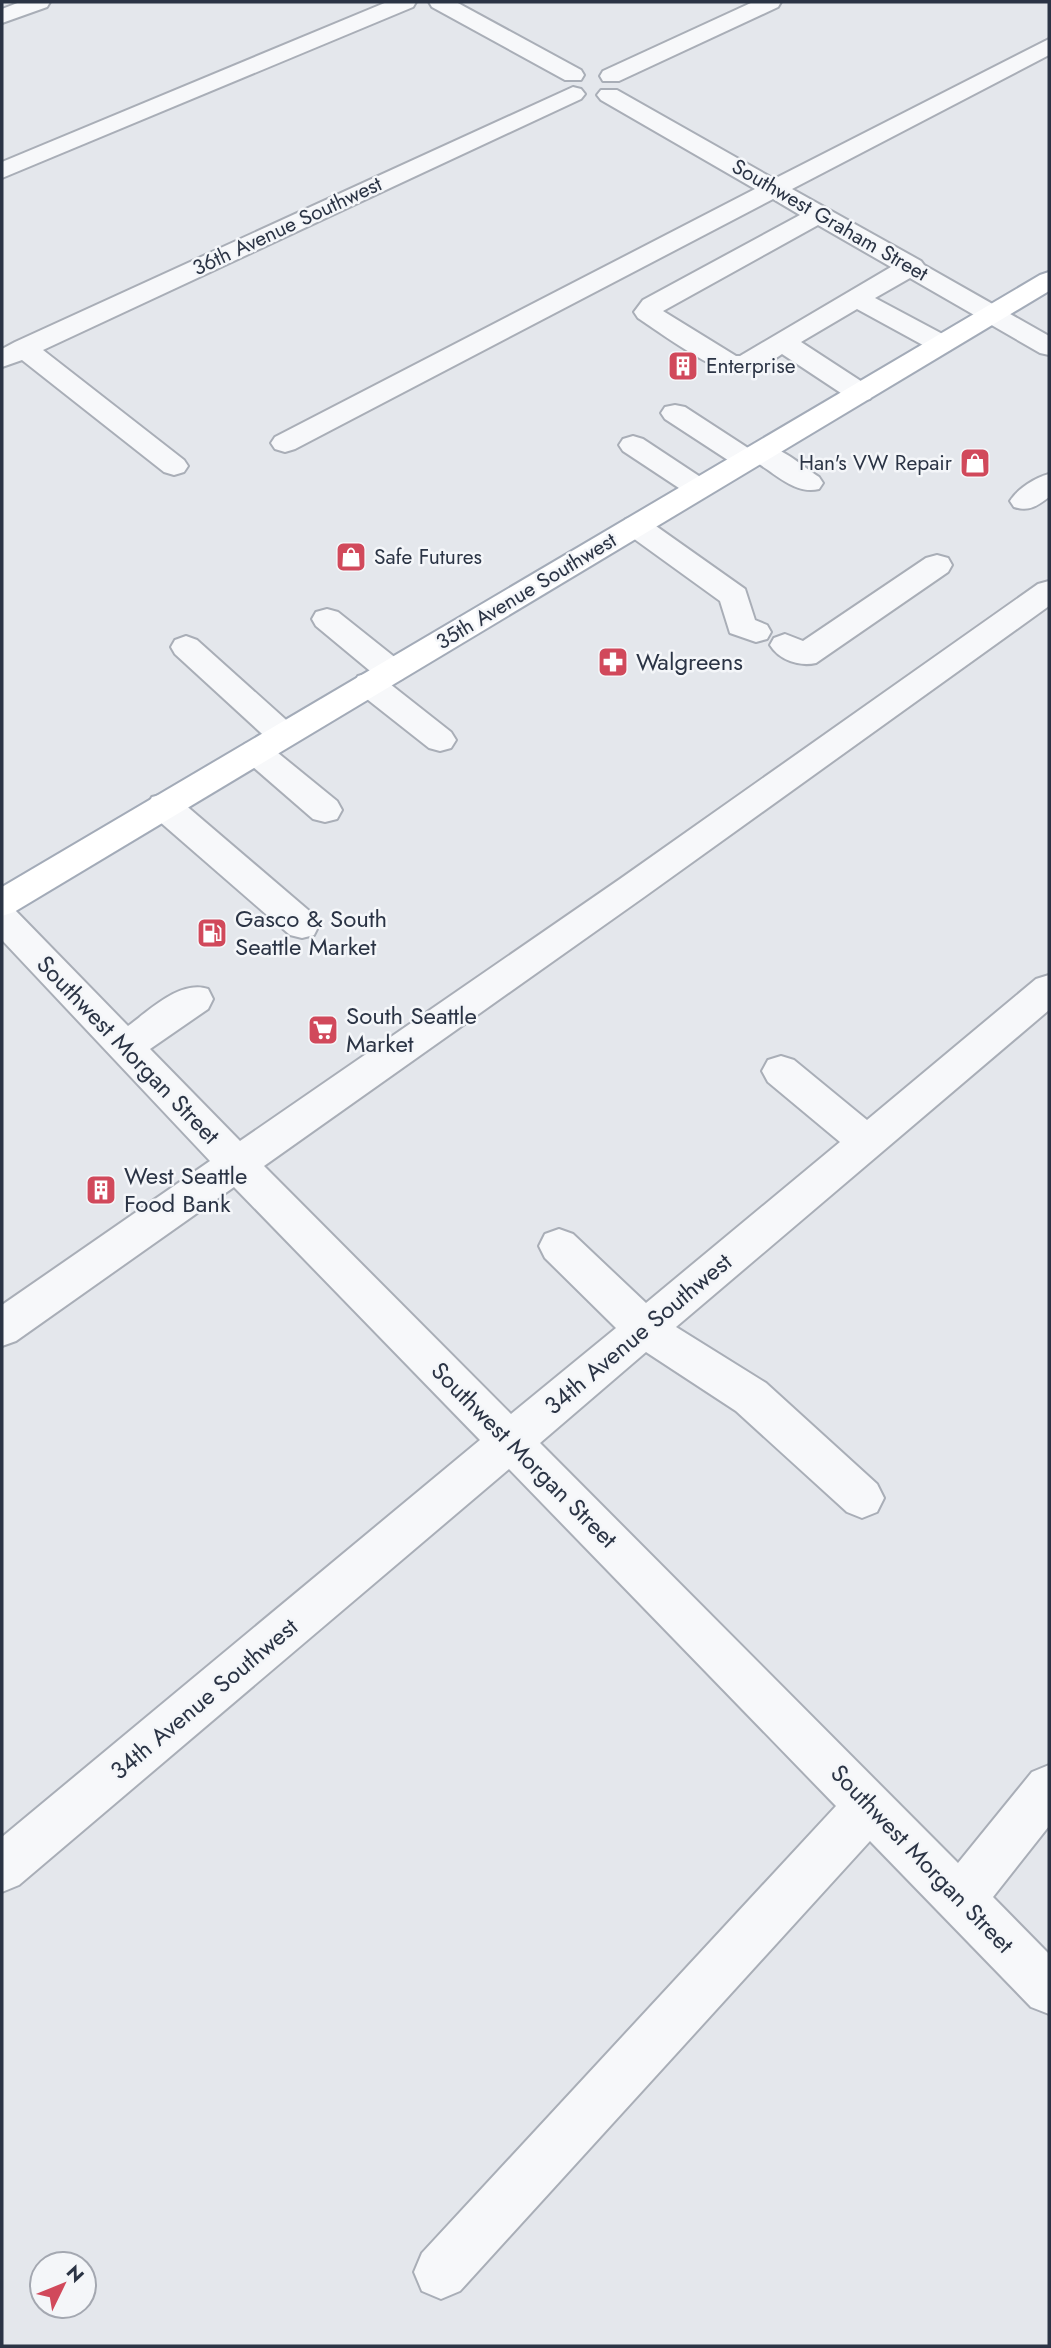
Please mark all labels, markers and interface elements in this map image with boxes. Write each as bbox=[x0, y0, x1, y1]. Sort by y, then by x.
street label: Southwest Graham Street bbox=[726, 151, 934, 289]
street label: 36th Avenue Southwest bbox=[187, 169, 387, 283]
building icon: Enterprise bbox=[666, 349, 700, 383]
place label: Enterprise bbox=[706, 351, 796, 381]
shop icon: Han's VW Repair bbox=[958, 446, 992, 480]
place label: Han's VW Repair bbox=[799, 448, 953, 478]
street label: 35th Avenue Southwest bbox=[430, 525, 622, 657]
shop icon: Safe Futures bbox=[334, 540, 368, 574]
place label: Safe Futures bbox=[374, 542, 482, 572]
place label: Walgreens bbox=[636, 644, 743, 679]
pharmacy icon: Walgreens bbox=[596, 645, 630, 679]
place label: Gasco & South Seattle Market bbox=[235, 901, 387, 964]
fuel station icon: Gasco & South Seattle Market bbox=[195, 916, 229, 950]
street label: Southwest Morgan Street bbox=[29, 947, 228, 1152]
place label: South Seattle Market bbox=[346, 998, 477, 1061]
supermarket icon: South Seattle Market bbox=[306, 1013, 340, 1047]
place label: West Seattle Food Bank bbox=[124, 1158, 247, 1221]
building icon: West Seattle Food Bank bbox=[84, 1173, 118, 1207]
street label: 34th Avenue Southwest bbox=[536, 1244, 739, 1423]
street label: Southwest Morgan Street bbox=[423, 1354, 626, 1556]
street label: 34th Avenue Southwest bbox=[102, 1609, 305, 1788]
street label: Southwest Morgan Street bbox=[823, 1756, 1022, 1961]
north arrow bbox=[28, 2250, 98, 2320]
text: N bbox=[60, 2259, 90, 2288]

